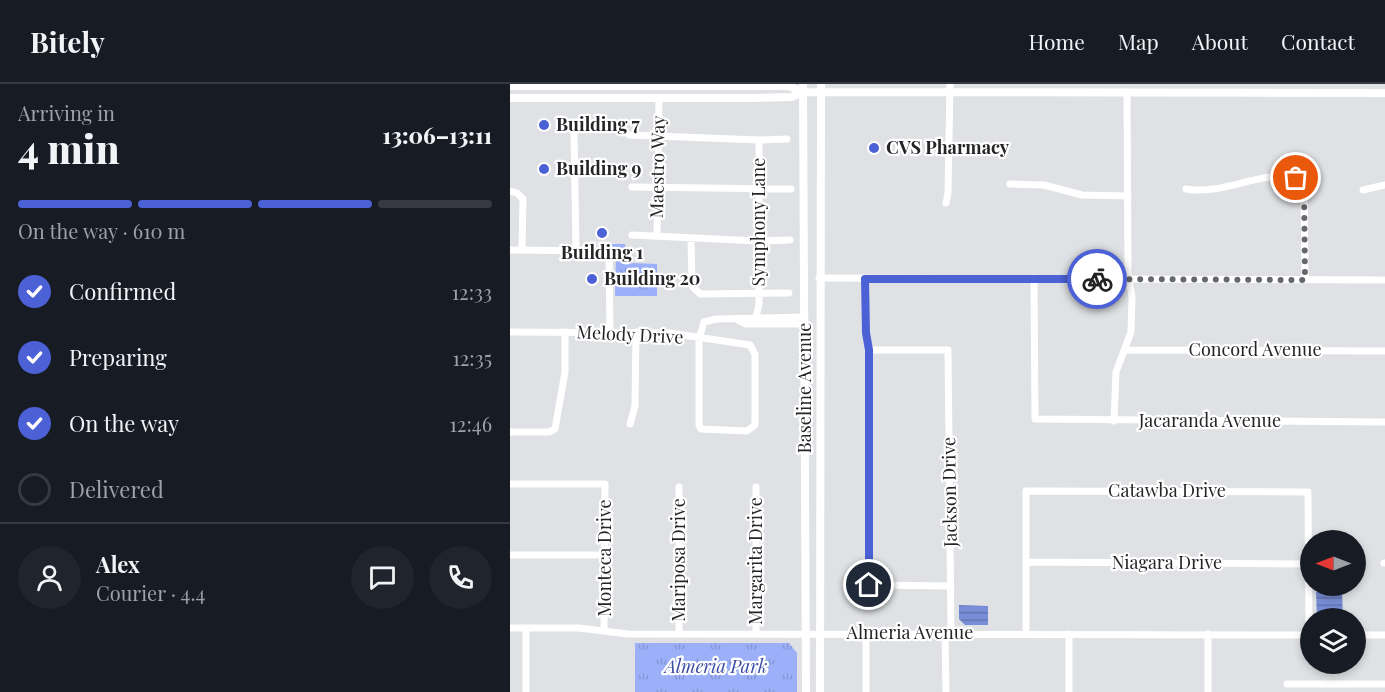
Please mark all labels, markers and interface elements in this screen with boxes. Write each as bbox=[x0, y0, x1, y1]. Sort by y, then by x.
text: Bitely bbox=[30, 23, 105, 60]
text: Home bbox=[1029, 27, 1085, 55]
text: Map bbox=[1118, 27, 1159, 55]
text: About bbox=[1192, 27, 1248, 55]
text: Contact bbox=[1281, 27, 1355, 55]
text: Arriving in bbox=[18, 99, 115, 126]
place label: Building 7 bbox=[556, 112, 641, 136]
street label: Maestro Way bbox=[644, 115, 670, 219]
marker: Building 7 bbox=[537, 118, 551, 132]
text: 13:06–13:11 bbox=[382, 120, 492, 150]
text: 4 min bbox=[18, 122, 120, 174]
place label: CVS Pharmacy bbox=[886, 135, 1010, 159]
marker: CVS Pharmacy bbox=[867, 141, 881, 155]
pin bbox=[1270, 152, 1321, 203]
place label: Building 9 bbox=[556, 156, 642, 180]
street label: Symphony Lane bbox=[746, 158, 770, 286]
icon: bag bbox=[1279, 161, 1312, 194]
marker: Building 9 bbox=[537, 162, 551, 176]
text: On the way · 610 m bbox=[18, 217, 185, 244]
marker: Building 1 bbox=[595, 226, 609, 240]
place label: Building 1 bbox=[561, 240, 643, 264]
courier bbox=[1067, 249, 1127, 309]
icon: bike bbox=[1081, 263, 1114, 296]
place label: Building 20 bbox=[604, 266, 700, 290]
marker: Building 20 bbox=[585, 272, 599, 286]
icon: check bbox=[18, 275, 51, 308]
text: Confirmed bbox=[69, 276, 176, 306]
text: 12:33 bbox=[452, 278, 492, 305]
street label: Melody Drive bbox=[576, 319, 684, 349]
street label: Baseline Avenue bbox=[792, 323, 816, 453]
street label: Concord Avenue bbox=[1189, 337, 1321, 361]
icon: check bbox=[18, 341, 51, 374]
text: Preparing bbox=[69, 342, 167, 372]
text: 12:35 bbox=[452, 344, 492, 371]
icon: check bbox=[18, 407, 51, 440]
text: On the way bbox=[69, 408, 179, 438]
street label: Jacaranda Avenue bbox=[1138, 408, 1281, 432]
text: 12:46 bbox=[449, 410, 492, 437]
street label: Jackson Drive bbox=[936, 437, 962, 548]
text: Delivered bbox=[69, 474, 164, 504]
street label: Catawba Drive bbox=[1108, 478, 1226, 502]
street label: Margarita Drive bbox=[743, 497, 767, 625]
street label: Mariposa Drive bbox=[666, 498, 690, 622]
street label: Monteca Drive bbox=[592, 499, 616, 617]
north arrow bbox=[1300, 530, 1366, 596]
map controls bbox=[1300, 530, 1366, 674]
button: person bbox=[18, 546, 81, 609]
button: chat bbox=[351, 546, 414, 609]
button: phone bbox=[429, 546, 492, 609]
text: Alex bbox=[96, 549, 140, 579]
street label: Niagara Drive bbox=[1112, 550, 1222, 574]
pin bbox=[843, 559, 894, 610]
icon: home bbox=[852, 568, 885, 601]
text: Courier · 4.4 bbox=[96, 579, 205, 606]
button: layers bbox=[1300, 608, 1366, 674]
street label: Almeria Avenue bbox=[846, 620, 973, 644]
park label: Almeria Park bbox=[663, 654, 767, 678]

